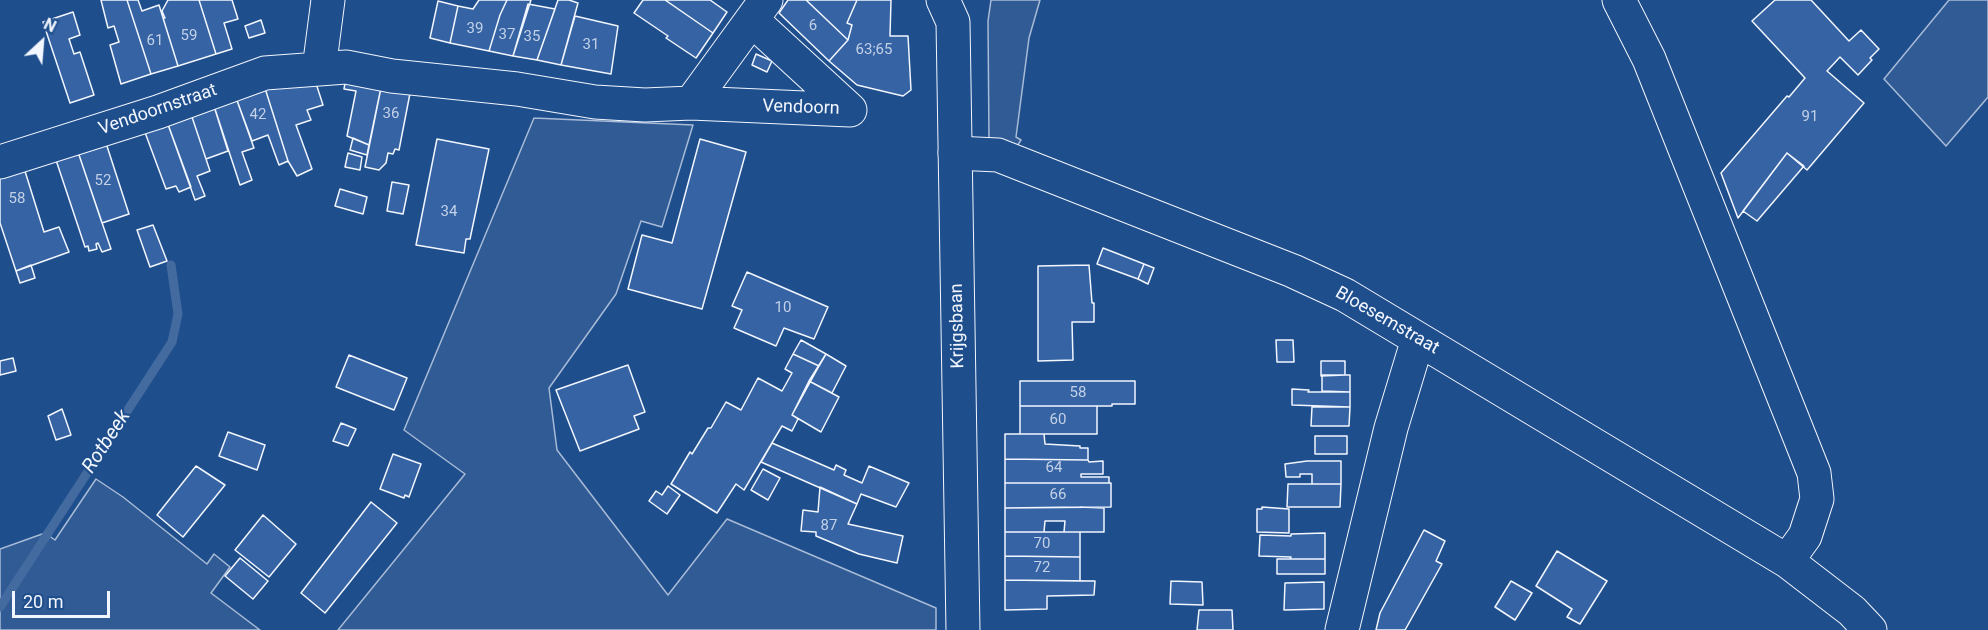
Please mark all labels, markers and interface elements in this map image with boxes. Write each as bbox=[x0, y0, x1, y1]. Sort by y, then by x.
north arrow bbox=[12, 12, 72, 72]
text: N bbox=[41, 14, 59, 36]
house number: 6 bbox=[809, 17, 817, 35]
house number: 39 bbox=[467, 20, 483, 38]
house number: 37 bbox=[499, 26, 515, 44]
house number: 59 bbox=[181, 27, 197, 45]
house number: 35 bbox=[524, 28, 540, 46]
house number: 61 bbox=[147, 32, 163, 50]
house number: 31 bbox=[583, 36, 599, 54]
house number: 63;65 bbox=[856, 41, 892, 59]
street label: Vendoornstraat bbox=[96, 80, 220, 140]
street label: Vendoorn bbox=[762, 96, 840, 120]
house number: 36 bbox=[383, 105, 399, 123]
house number: 42 bbox=[250, 106, 266, 124]
house number: 91 bbox=[1802, 108, 1818, 126]
house number: 52 bbox=[95, 172, 111, 190]
house number: 58 bbox=[9, 190, 25, 208]
house number: 34 bbox=[441, 203, 457, 221]
street label: Krijgsbaan bbox=[946, 283, 970, 369]
street label: Bloesemstraat bbox=[1331, 283, 1443, 359]
house number: 10 bbox=[775, 299, 791, 317]
house number: 58 bbox=[1070, 384, 1086, 402]
water label: Rotbeek bbox=[78, 406, 136, 478]
house number: 60 bbox=[1050, 411, 1066, 429]
house number: 64 bbox=[1046, 459, 1062, 477]
house number: 66 bbox=[1050, 486, 1066, 504]
house number: 87 bbox=[821, 517, 837, 535]
house number: 70 bbox=[1034, 535, 1050, 553]
house number: 72 bbox=[1034, 559, 1050, 577]
scale bar bbox=[15, 579, 112, 617]
text: 20 m bbox=[23, 591, 63, 612]

